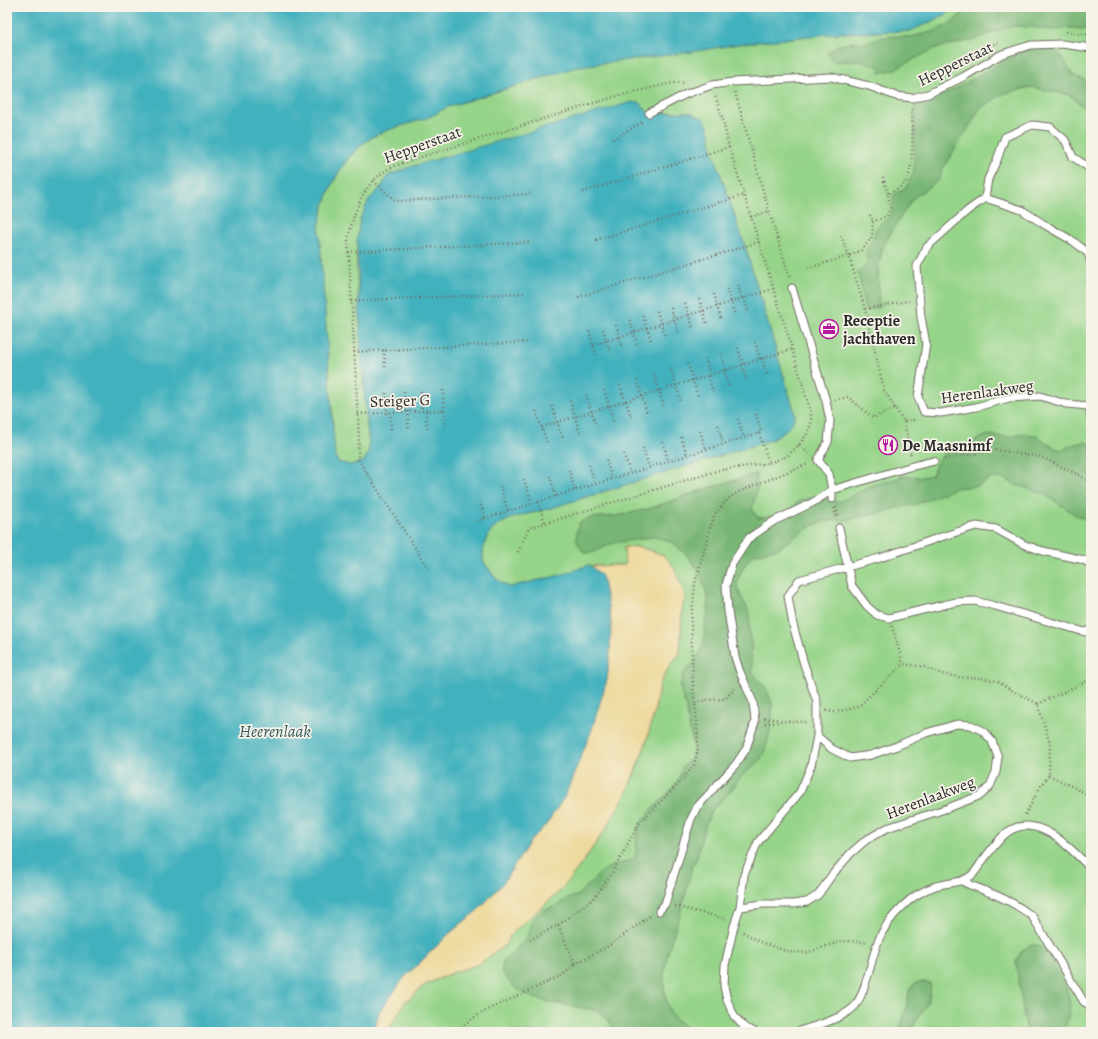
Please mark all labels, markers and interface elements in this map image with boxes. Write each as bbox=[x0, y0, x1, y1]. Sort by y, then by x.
street label: Hepperstaat bbox=[914, 36, 997, 92]
street label: Hepperstaat bbox=[381, 121, 464, 169]
place label: Receptie jachthaven bbox=[843, 310, 916, 350]
office icon: Receptie jachthaven bbox=[818, 318, 840, 340]
street label: Herenlaakweg bbox=[939, 375, 1035, 409]
street label: Steiger G bbox=[369, 389, 431, 413]
restaurant icon: De Maasnimf bbox=[877, 434, 899, 456]
place label: De Maasnimf bbox=[902, 435, 994, 457]
water label: Heerenlaak bbox=[239, 720, 311, 743]
street label: Herenlaakweg bbox=[883, 771, 978, 825]

